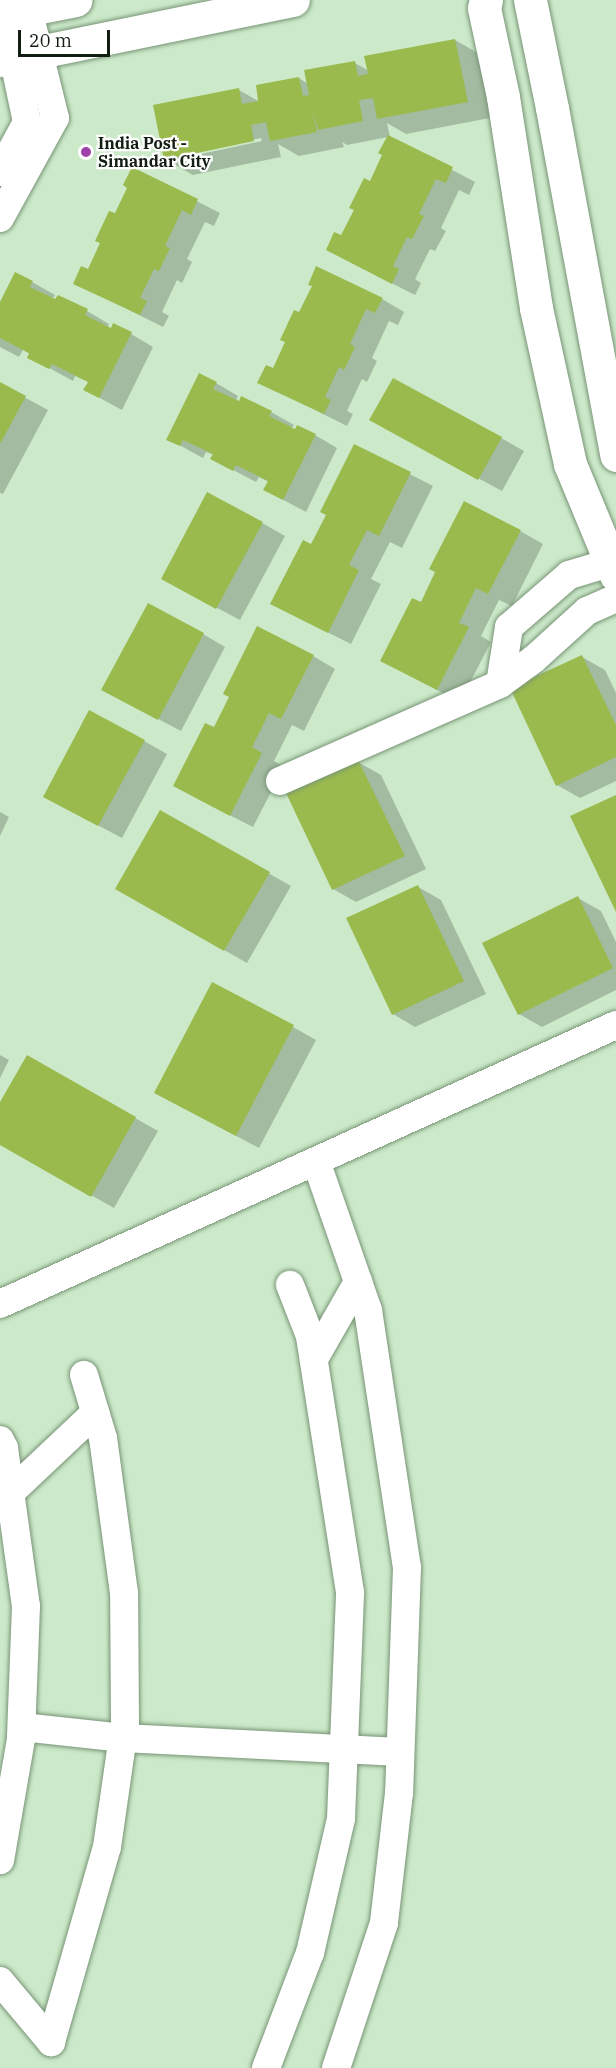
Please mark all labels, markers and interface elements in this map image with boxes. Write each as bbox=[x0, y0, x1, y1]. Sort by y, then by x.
scale bar bbox=[21, 18, 112, 56]
text: 20 m bbox=[29, 29, 72, 52]
place label: India Post - Simandar City bbox=[98, 133, 211, 171]
marker: India Post - Simandar City bbox=[79, 145, 93, 159]

